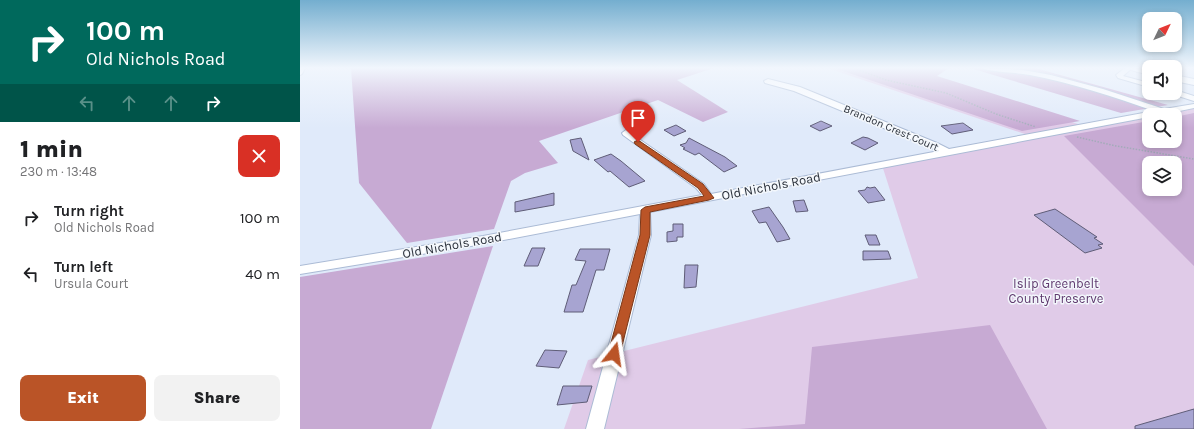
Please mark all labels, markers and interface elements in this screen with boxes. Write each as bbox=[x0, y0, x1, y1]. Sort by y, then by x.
north arrow bbox=[1142, 12, 1182, 52]
map controls bbox=[1142, 12, 1182, 196]
text: 100 m bbox=[86, 14, 165, 47]
icon: right bbox=[20, 16, 72, 68]
text: Old Nichols Road bbox=[86, 48, 225, 70]
button: sound bbox=[1142, 60, 1182, 100]
icon: left bbox=[76, 92, 98, 114]
icon: ahead bbox=[118, 92, 140, 114]
icon: ahead bbox=[160, 92, 182, 114]
icon: right bbox=[202, 92, 224, 114]
pin bbox=[621, 101, 655, 142]
street label: Brandon Crest Court bbox=[842, 102, 940, 154]
icon: arrive bbox=[627, 107, 649, 129]
button: search bbox=[1142, 108, 1182, 148]
text: 1 min bbox=[20, 135, 83, 163]
button: close bbox=[238, 135, 280, 177]
button: layers bbox=[1142, 156, 1182, 196]
text: 230 m · 13:48 bbox=[20, 164, 97, 179]
street label: Old Nichols Road bbox=[720, 169, 822, 203]
text: Turn right bbox=[54, 202, 124, 220]
icon: right bbox=[20, 207, 42, 229]
text: 100 m bbox=[240, 209, 280, 227]
text: Old Nichols Road bbox=[54, 220, 155, 235]
street label: Old Nichols Road bbox=[401, 229, 503, 261]
text: Turn left bbox=[54, 258, 113, 276]
icon: left bbox=[20, 263, 42, 285]
text: 40 m bbox=[245, 265, 280, 283]
text: Ursula Court bbox=[54, 276, 128, 291]
park label: Islip Greenbelt County Preserve bbox=[1009, 276, 1104, 306]
position arrow bbox=[593, 333, 635, 375]
button: Exit bbox=[20, 375, 146, 421]
button: Share bbox=[154, 375, 280, 421]

